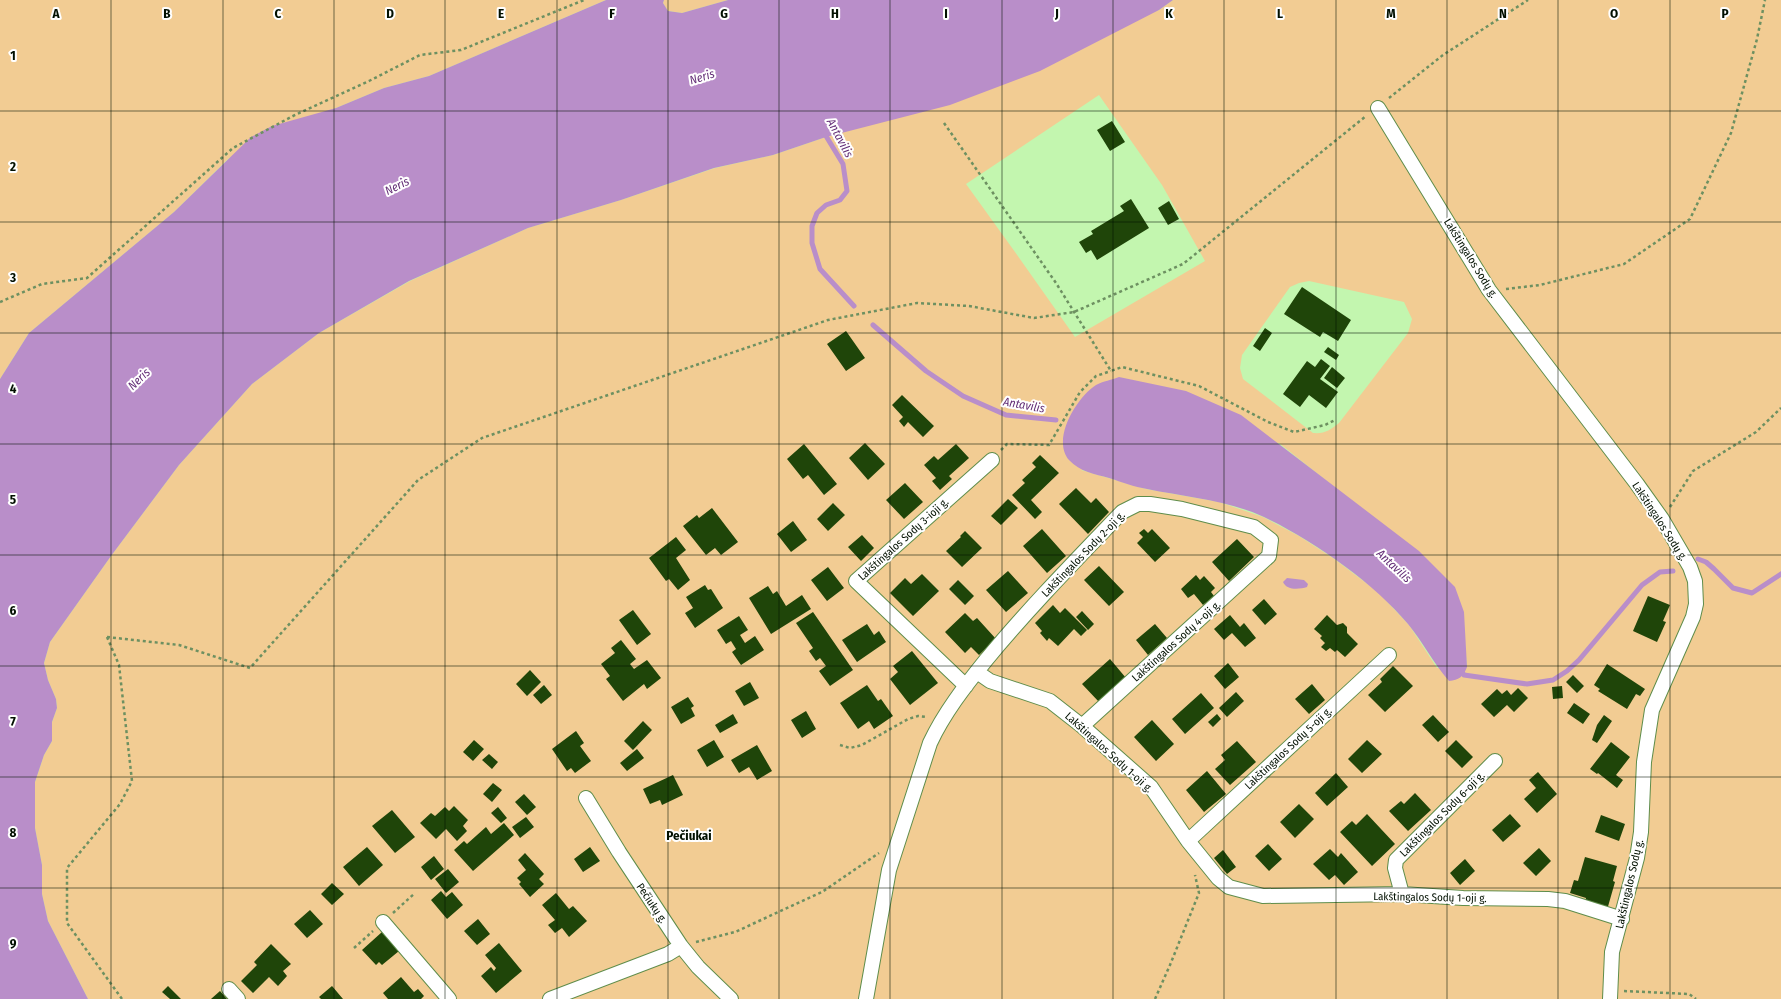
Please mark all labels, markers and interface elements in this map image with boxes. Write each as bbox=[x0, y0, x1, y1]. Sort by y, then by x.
text: A bbox=[51, 6, 60, 21]
text: B bbox=[163, 6, 171, 21]
text: C bbox=[275, 6, 282, 21]
text: D bbox=[386, 6, 394, 21]
text: E bbox=[498, 6, 504, 21]
text: F bbox=[609, 6, 615, 21]
text: G bbox=[720, 6, 728, 21]
text: H bbox=[831, 6, 839, 21]
text: I bbox=[944, 6, 948, 21]
text: J bbox=[1054, 6, 1059, 21]
text: K bbox=[1165, 6, 1173, 21]
text: L bbox=[1277, 6, 1283, 21]
text: M bbox=[1386, 6, 1396, 21]
text: N bbox=[1499, 6, 1507, 21]
text: O bbox=[1610, 6, 1618, 21]
text: P bbox=[1721, 6, 1729, 21]
text: 1 bbox=[10, 48, 16, 63]
water label: Neris bbox=[688, 67, 716, 87]
water label: Antavilis bbox=[824, 115, 856, 160]
text: 2 bbox=[9, 159, 16, 174]
water label: Neris bbox=[383, 174, 411, 198]
street label: Lakštingalos Sodų g. bbox=[1441, 216, 1500, 300]
text: 3 bbox=[9, 270, 16, 285]
water label: Neris bbox=[125, 365, 153, 393]
text: 4 bbox=[10, 381, 17, 396]
water label: Antavilis bbox=[1001, 394, 1046, 416]
street label: Lakštingalos Sodų g. bbox=[1629, 479, 1690, 563]
text: 5 bbox=[10, 492, 16, 507]
street label: Lakštingalos Sodų 3-ioji g. bbox=[856, 495, 951, 583]
street label: Lakštingalos Sodų 2-oji g. bbox=[1039, 509, 1128, 600]
water label: Antavilis bbox=[1373, 546, 1414, 585]
street label: Lakštingalos Sodų 4-oji g. bbox=[1129, 598, 1223, 685]
text: 6 bbox=[10, 603, 17, 618]
street label: Lakštingalos Sodų 5-oji g. bbox=[1242, 705, 1335, 792]
street label: Lakštingalos Sodų 1-oji g. bbox=[1062, 710, 1155, 795]
text: 7 bbox=[10, 714, 16, 729]
street label: Lakštingalos Sodų 6-oji g. bbox=[1397, 769, 1487, 859]
text: 8 bbox=[10, 825, 17, 840]
district label: Pečiukai bbox=[666, 828, 712, 843]
street label: Lakštingalos Sodų g. bbox=[1613, 838, 1646, 930]
street label: Pečiukų g. bbox=[634, 881, 670, 926]
street label: Lakštingalos Sodų 1-oji g. bbox=[1373, 890, 1487, 905]
text: 9 bbox=[10, 936, 17, 951]

